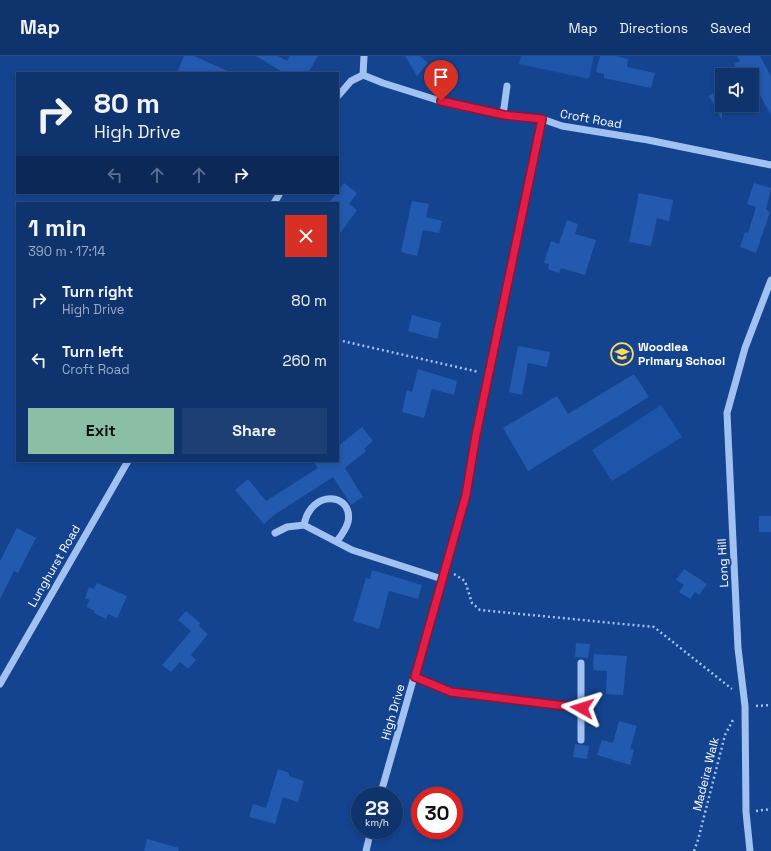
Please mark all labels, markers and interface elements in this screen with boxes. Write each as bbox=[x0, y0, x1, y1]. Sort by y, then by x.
text: Map bbox=[20, 15, 60, 40]
text: Map bbox=[568, 19, 598, 37]
text: Directions bbox=[620, 19, 688, 37]
text: Saved bbox=[710, 19, 751, 37]
pin bbox=[424, 60, 458, 101]
icon: arrive bbox=[430, 66, 452, 88]
map controls bbox=[715, 68, 759, 112]
button: sound bbox=[715, 68, 759, 112]
text: 80 m bbox=[94, 85, 160, 121]
icon: right bbox=[28, 88, 80, 140]
street label: Croft Road bbox=[559, 106, 623, 132]
text: High Drive bbox=[94, 120, 181, 143]
icon: left bbox=[104, 164, 126, 186]
icon: ahead bbox=[146, 164, 168, 186]
icon: ahead bbox=[188, 164, 210, 186]
icon: right bbox=[230, 164, 252, 186]
text: 1 min bbox=[28, 212, 87, 243]
button: close bbox=[285, 215, 327, 257]
text: 390 m · 17:14 bbox=[28, 243, 105, 260]
text: Turn right bbox=[62, 282, 133, 301]
icon: right bbox=[28, 289, 50, 311]
text: 80 m bbox=[291, 291, 327, 310]
text: High Drive bbox=[62, 301, 125, 318]
place label: Woodlea Primary School bbox=[638, 339, 725, 369]
school or university icon: Woodlea Primary School bbox=[609, 341, 635, 367]
text: Turn left bbox=[62, 342, 124, 361]
icon: left bbox=[28, 349, 50, 371]
text: 260 m bbox=[282, 351, 327, 370]
text: Croft Road bbox=[62, 361, 130, 378]
button: Exit bbox=[28, 408, 174, 454]
button: Share bbox=[182, 408, 327, 454]
street label: Lunghurst Road bbox=[24, 522, 84, 610]
street label: Long Hill bbox=[714, 538, 732, 588]
street label: High Drive bbox=[377, 682, 409, 742]
position arrow bbox=[561, 687, 603, 729]
street label: Madeira Walk bbox=[689, 735, 723, 813]
speed limit sign: 30 bbox=[411, 787, 463, 839]
text: 28 bbox=[365, 795, 389, 821]
text: km/h bbox=[365, 816, 389, 829]

